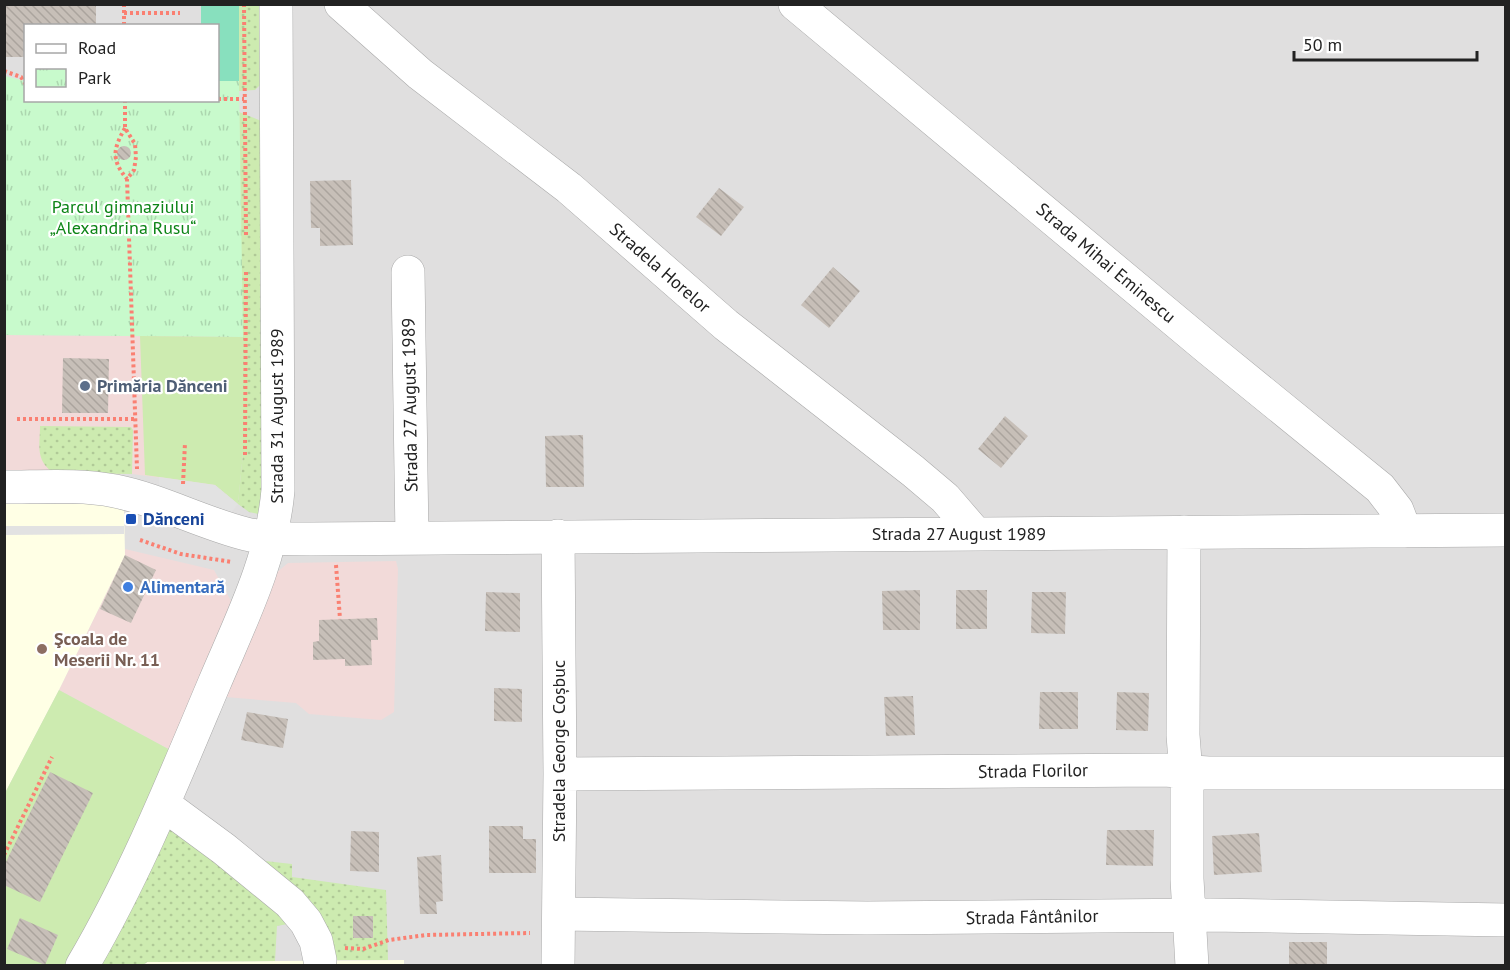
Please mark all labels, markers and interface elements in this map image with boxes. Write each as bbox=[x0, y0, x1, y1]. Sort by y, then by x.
legend bbox=[24, 24, 219, 102]
scale bar bbox=[1294, 24, 1477, 62]
text: 50 m bbox=[1303, 33, 1342, 56]
text: Road bbox=[78, 36, 116, 59]
text: Park bbox=[78, 66, 111, 89]
park label: Parcul gimnaziului „Alexandrina Rusu“ bbox=[50, 195, 196, 239]
street label: Strada Mihai Eminescu bbox=[1032, 198, 1181, 328]
street label: Stradela Horelor bbox=[605, 217, 716, 318]
street label: Strada 27 August 1989 bbox=[396, 318, 423, 492]
street label: Strada 31 August 1989 bbox=[265, 328, 288, 504]
place label: Primăria Dănceni bbox=[97, 374, 228, 397]
marker: Primăria Dănceni bbox=[78, 379, 92, 393]
place label: Dănceni bbox=[143, 507, 205, 530]
marker: Dănceni bbox=[124, 512, 138, 526]
street label: Strada 27 August 1989 bbox=[872, 522, 1046, 545]
place label: Alimentară bbox=[140, 575, 225, 598]
marker: Alimentară bbox=[121, 580, 135, 594]
place label: Şcoala de Meserii Nr. 11 bbox=[54, 627, 160, 671]
marker: Şcoala de Meserii Nr. 11 bbox=[35, 642, 49, 656]
street label: Stradela George Coșbuc bbox=[547, 660, 570, 842]
street label: Strada Florilor bbox=[978, 758, 1088, 783]
street label: Strada Fântânilor bbox=[965, 904, 1099, 929]

